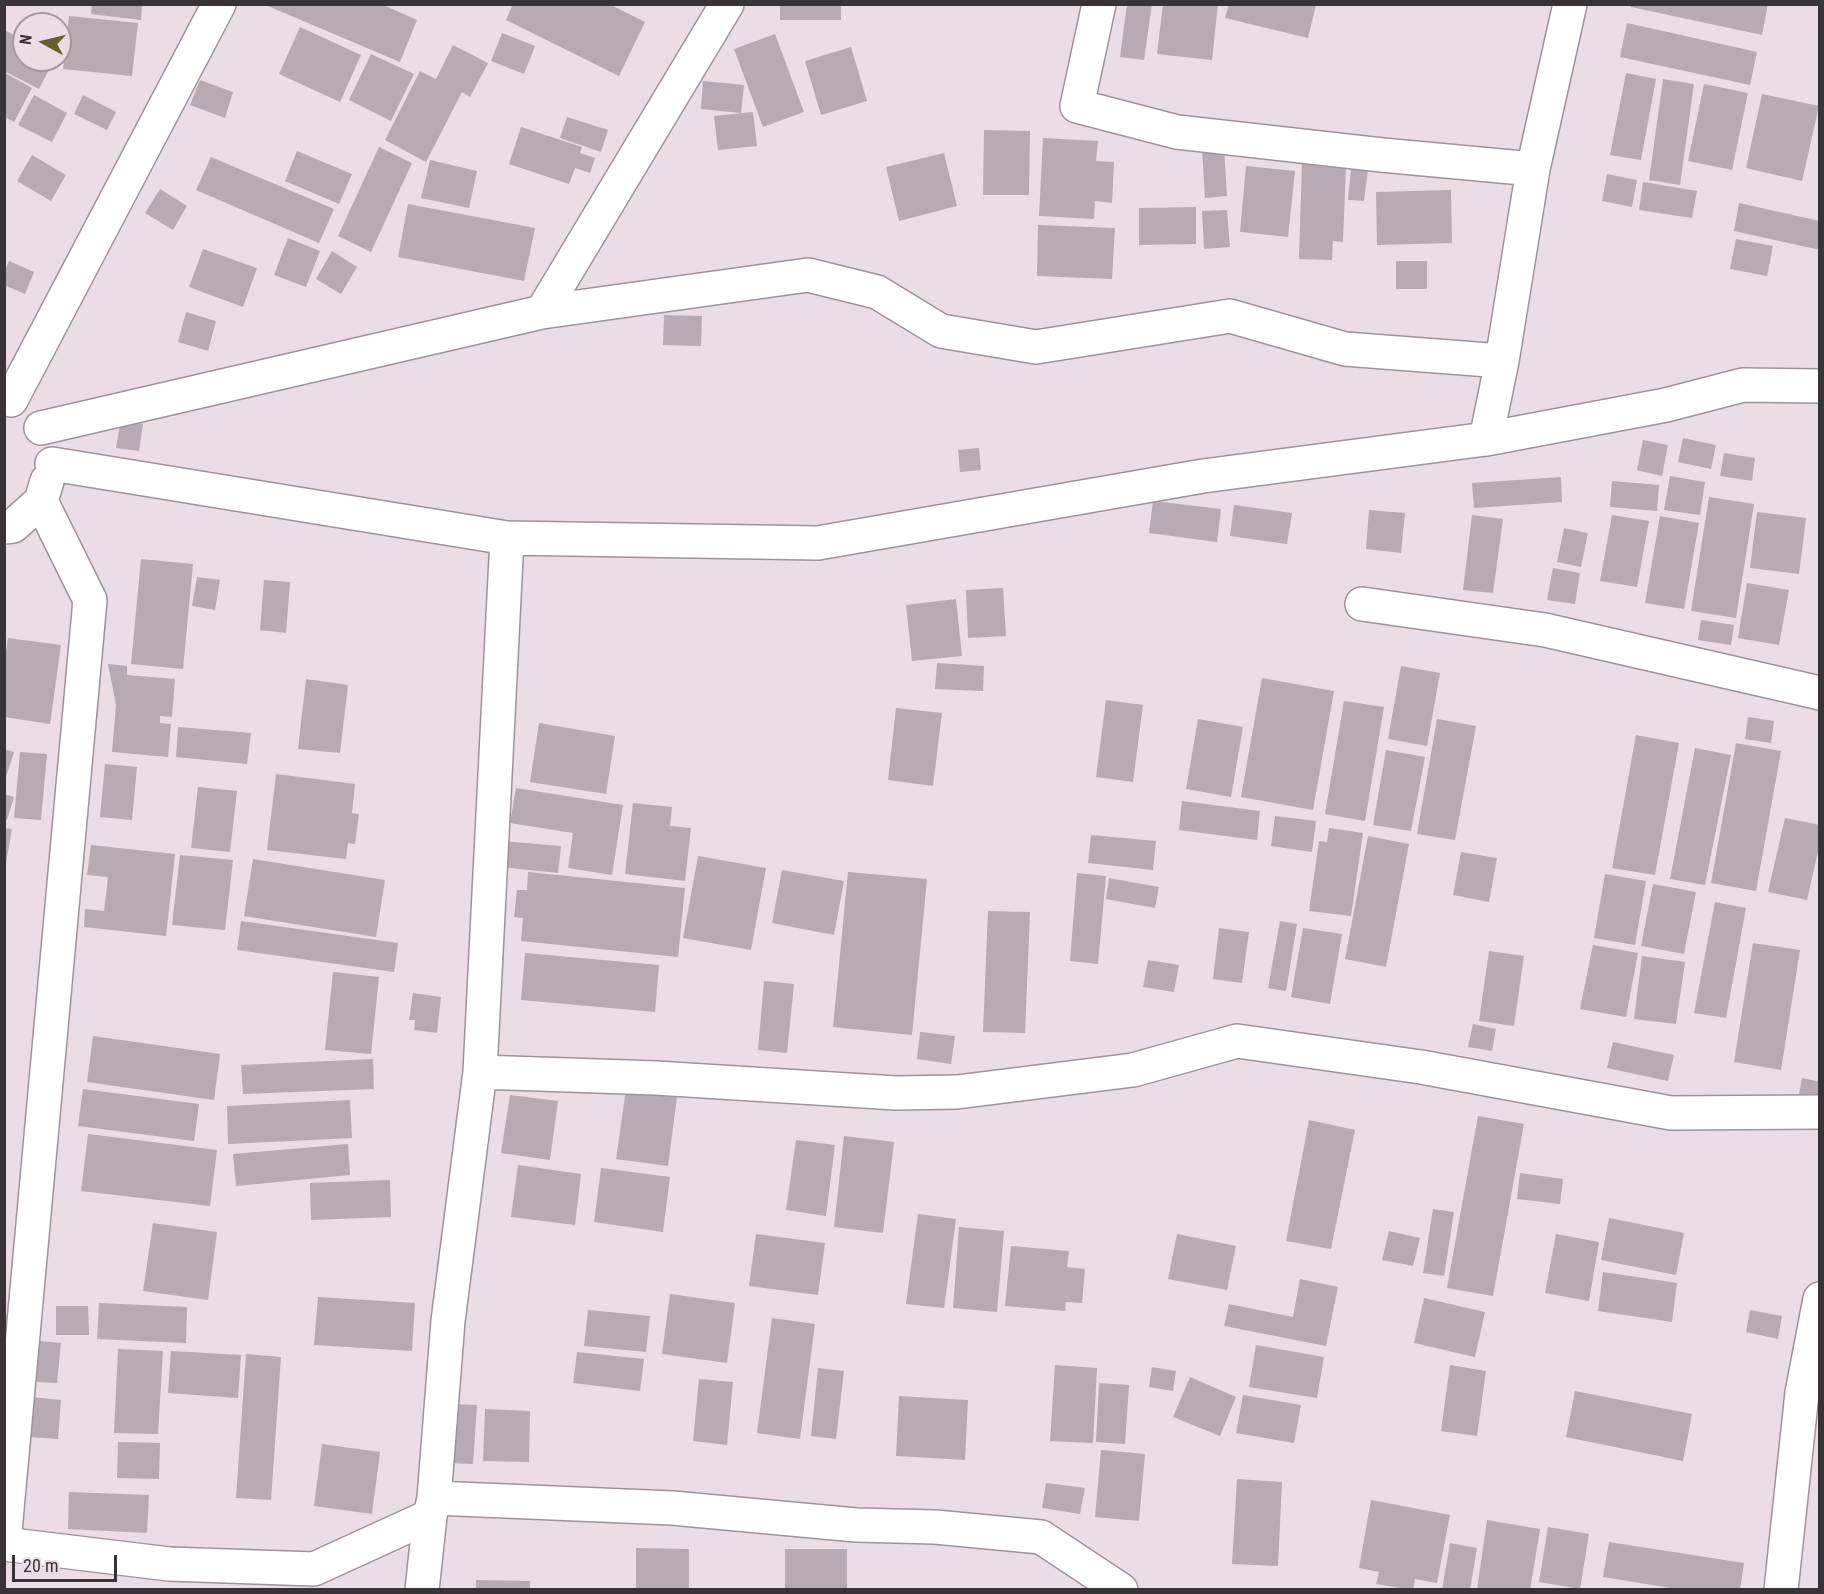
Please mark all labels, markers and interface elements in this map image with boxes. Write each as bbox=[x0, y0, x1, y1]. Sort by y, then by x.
north arrow bbox=[12, 12, 72, 72]
text: N bbox=[16, 34, 36, 46]
scale bar bbox=[15, 1543, 120, 1581]
text: 20 m bbox=[23, 1555, 58, 1576]

